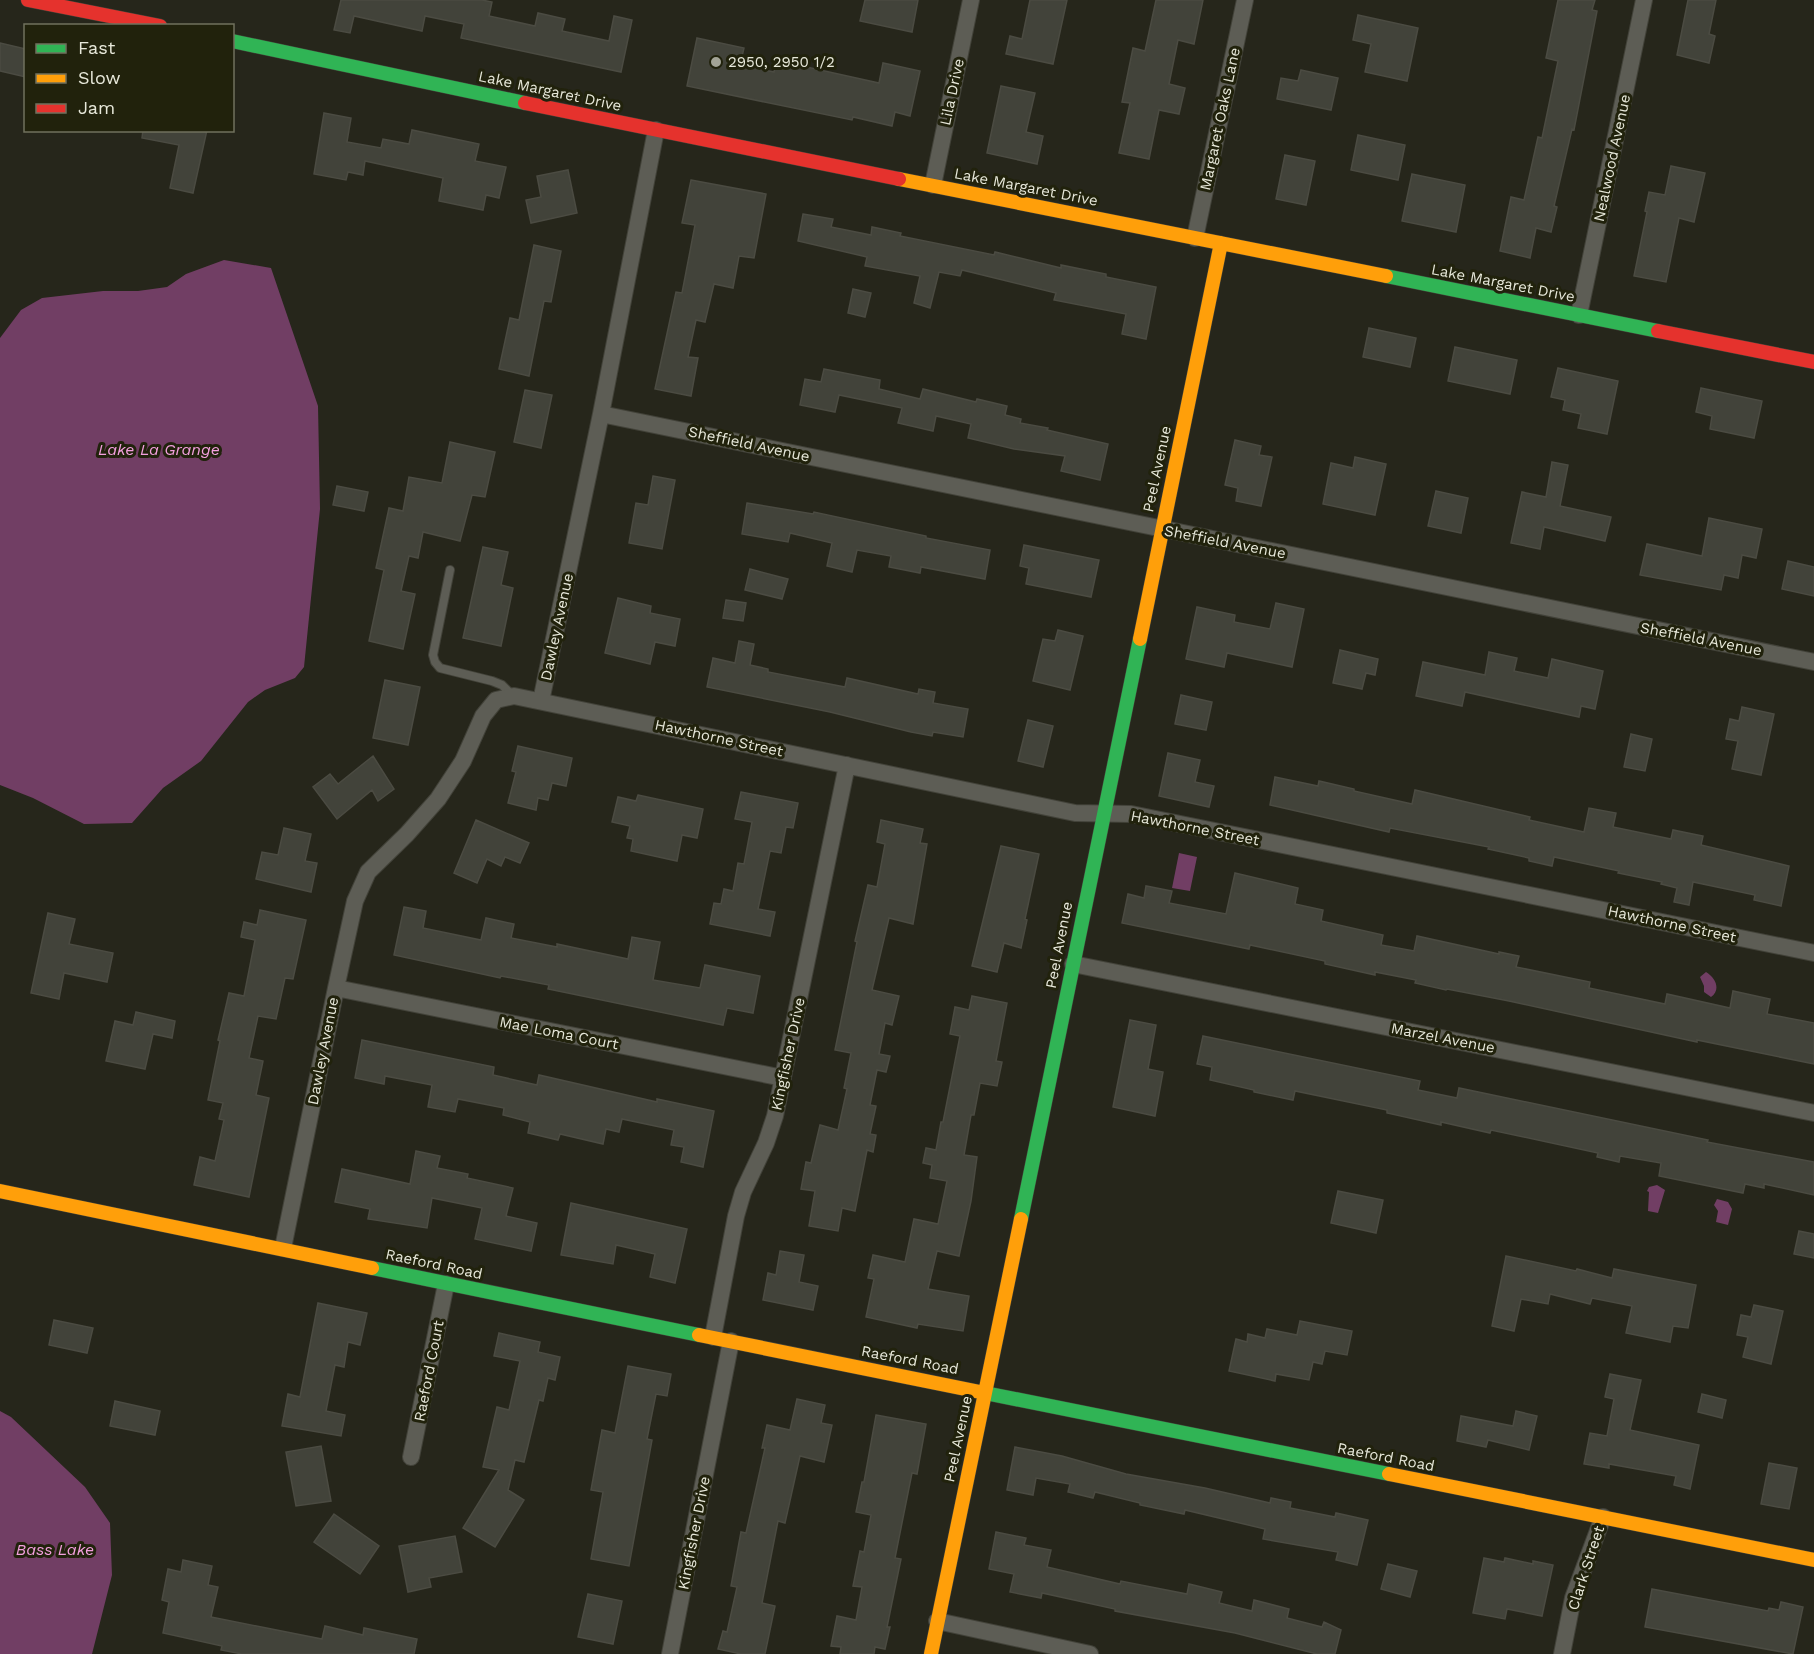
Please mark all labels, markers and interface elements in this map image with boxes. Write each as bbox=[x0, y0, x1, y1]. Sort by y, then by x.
legend bbox=[24, 24, 234, 132]
text: Fast bbox=[78, 37, 116, 58]
street label: Margaret Oaks Lane bbox=[1196, 46, 1244, 192]
place label: 2950, 2950 1/2 bbox=[728, 53, 835, 71]
marker: 2950, 2950 1/2 bbox=[709, 55, 723, 69]
street label: Lila Drive bbox=[936, 57, 968, 127]
text: Slow bbox=[78, 67, 121, 88]
street label: Lake Margaret Drive bbox=[477, 67, 623, 115]
street label: Nealwood Avenue bbox=[1590, 93, 1634, 223]
text: Jam bbox=[78, 97, 115, 118]
street label: Lake Margaret Drive bbox=[953, 164, 1099, 210]
street label: Lake Margaret Drive bbox=[1430, 260, 1576, 306]
street label: Sheffield Avenue bbox=[687, 422, 811, 466]
street label: Peel Avenue bbox=[1139, 424, 1175, 514]
water label: Lake La Grange bbox=[98, 440, 220, 459]
street label: Sheffield Avenue bbox=[1163, 521, 1287, 563]
street label: Dawley Avenue bbox=[537, 572, 577, 682]
street label: Sheffield Avenue bbox=[1639, 618, 1763, 660]
street label: Hawthorne Street bbox=[653, 716, 785, 761]
street label: Hawthorne Street bbox=[1129, 807, 1262, 849]
street label: Peel Avenue bbox=[1042, 900, 1076, 990]
street label: Hawthorne Street bbox=[1606, 902, 1738, 947]
street label: Dawley Avenue bbox=[304, 996, 342, 1106]
street label: Kingfisher Drive bbox=[767, 996, 809, 1112]
street label: Mae Loma Court bbox=[498, 1013, 621, 1053]
street label: Marzel Avenue bbox=[1389, 1019, 1497, 1057]
street label: Raeford Road bbox=[384, 1245, 484, 1283]
street label: Raeford Court bbox=[410, 1318, 448, 1423]
street label: Raeford Road bbox=[860, 1342, 960, 1378]
street label: Peel Avenue bbox=[940, 1394, 976, 1484]
street label: Raeford Road bbox=[1336, 1439, 1436, 1475]
street label: Kingfisher Drive bbox=[674, 1475, 714, 1591]
street label: Clark Street bbox=[1564, 1523, 1608, 1613]
water label: Bass Lake bbox=[16, 1540, 94, 1559]

